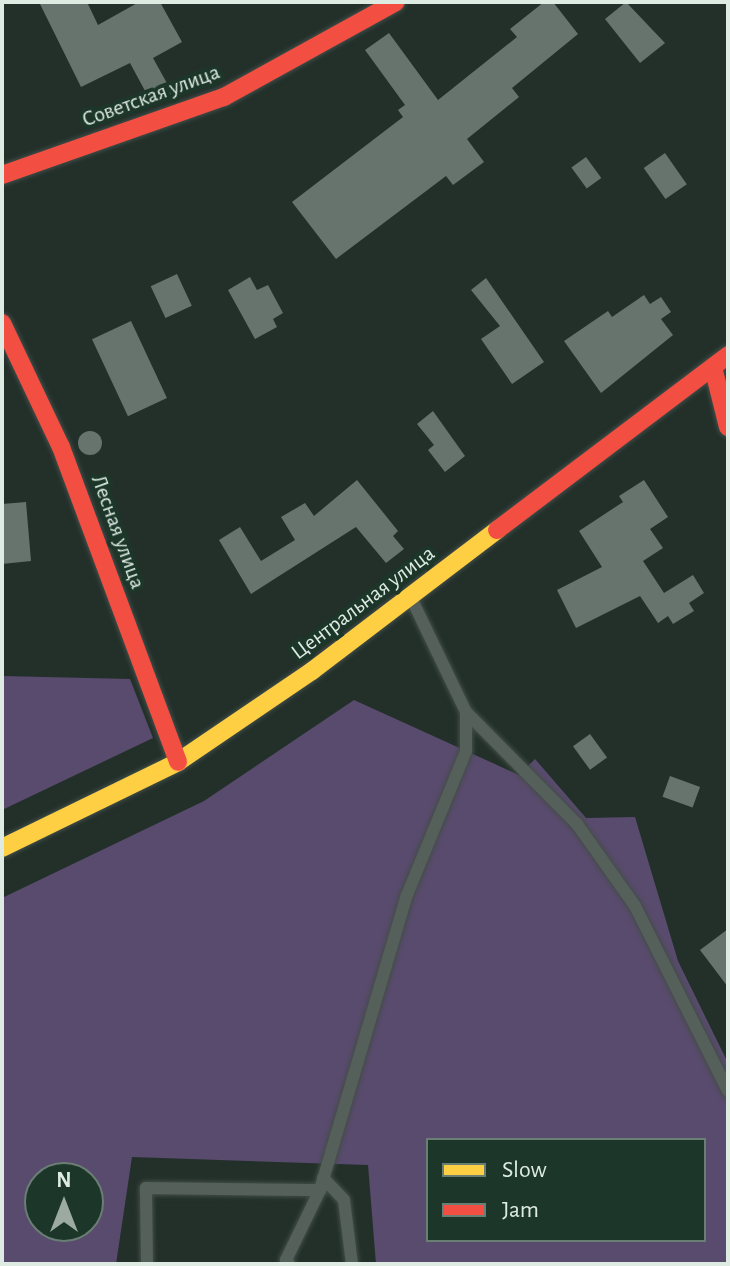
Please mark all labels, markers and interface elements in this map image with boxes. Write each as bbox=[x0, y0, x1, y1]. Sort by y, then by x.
street label: Советская улица bbox=[78, 59, 224, 133]
street label: Лесная улица bbox=[85, 471, 151, 593]
street label: Центральная улица bbox=[286, 540, 440, 666]
legend bbox=[426, 1138, 706, 1242]
text: Slow bbox=[502, 1158, 547, 1182]
north arrow bbox=[24, 1162, 104, 1242]
text: N bbox=[56, 1169, 72, 1191]
text: Jam bbox=[502, 1198, 539, 1222]

